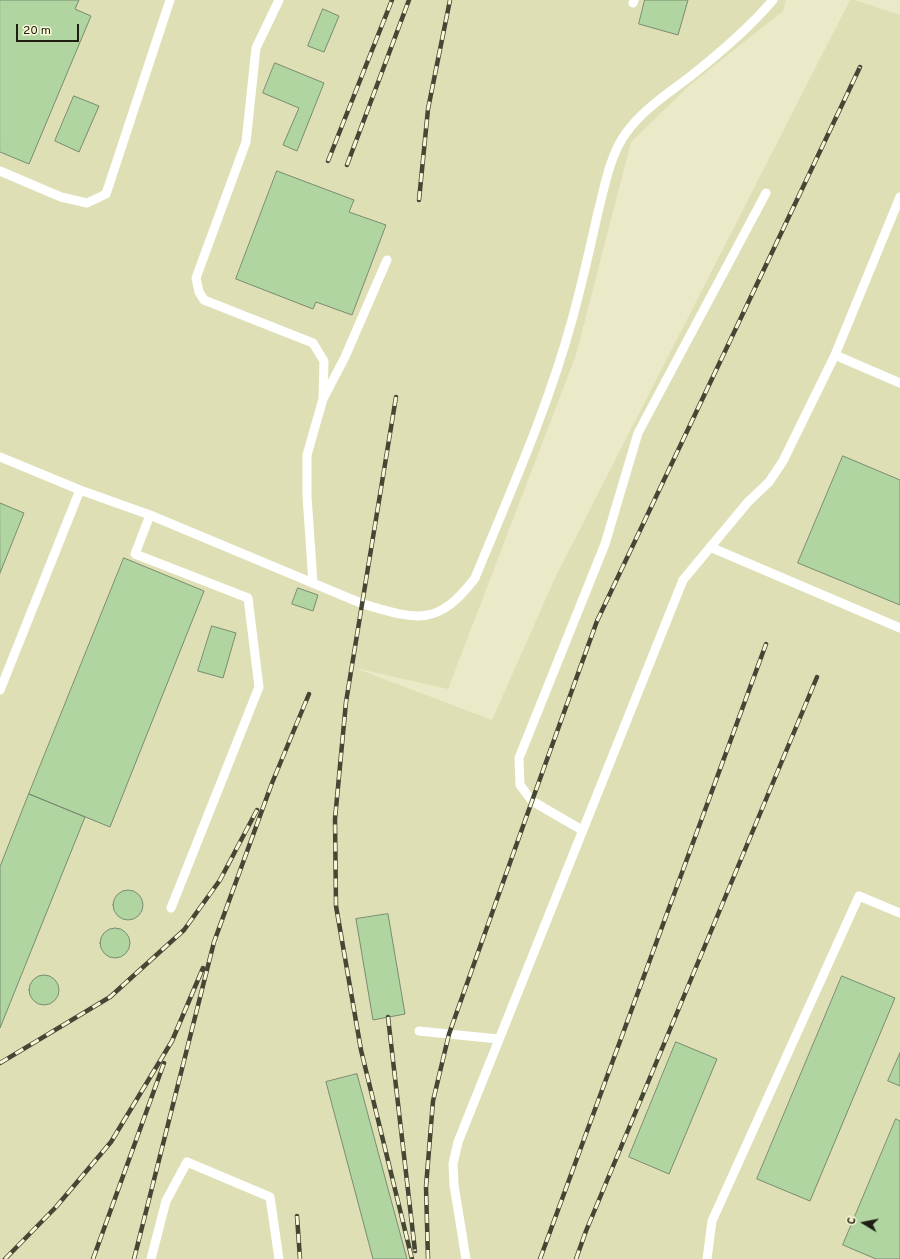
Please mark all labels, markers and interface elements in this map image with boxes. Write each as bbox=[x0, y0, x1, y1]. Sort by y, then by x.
scale bar bbox=[18, 16, 81, 42]
text: 20 m bbox=[23, 23, 51, 39]
north arrow bbox=[844, 1203, 884, 1243]
text: С bbox=[845, 1216, 860, 1226]

